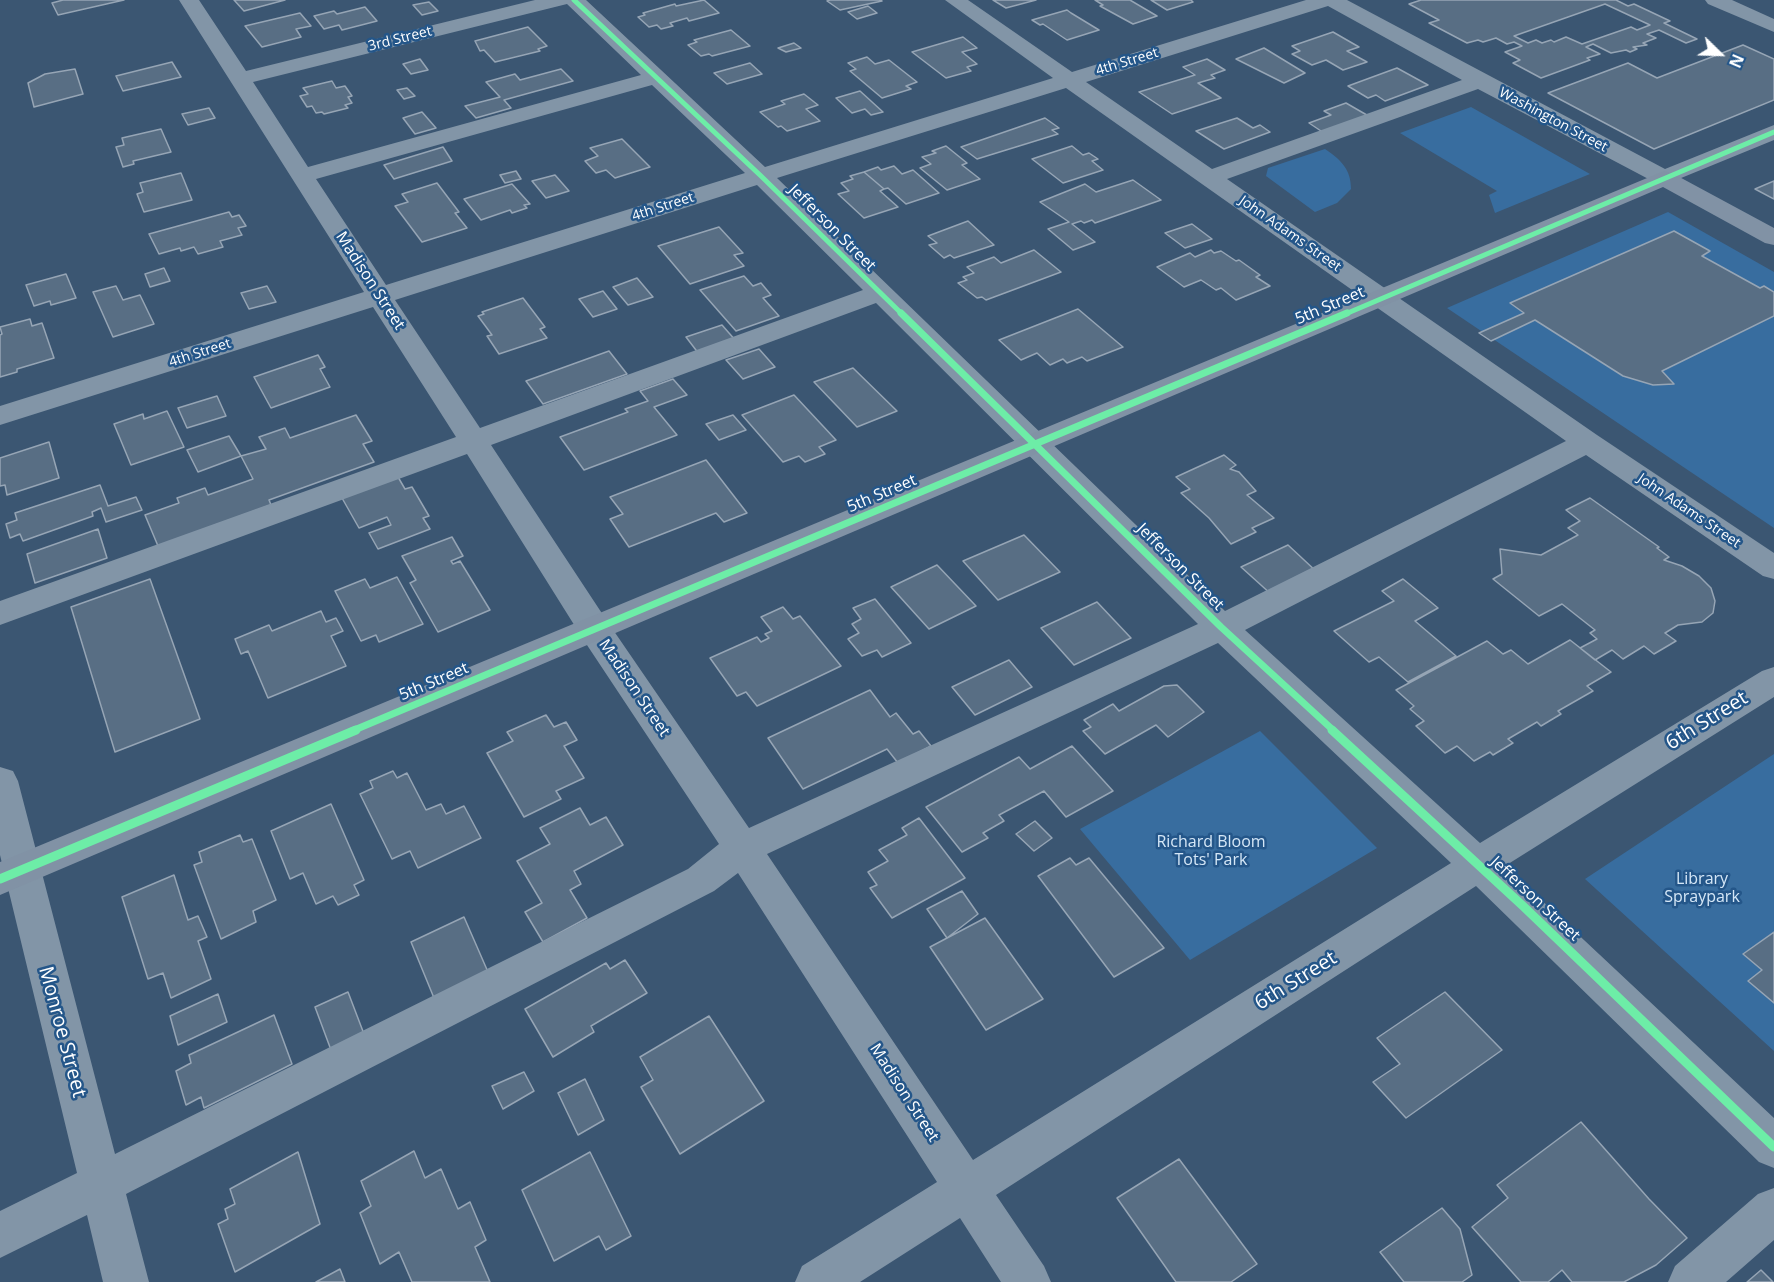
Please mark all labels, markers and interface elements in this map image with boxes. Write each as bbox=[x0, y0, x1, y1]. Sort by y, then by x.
street label: 3rd Street bbox=[366, 23, 434, 55]
north arrow bbox=[1690, 24, 1750, 84]
street label: 4th Street bbox=[1094, 45, 1160, 79]
text: N bbox=[1724, 51, 1749, 71]
street label: Washington Street bbox=[1496, 84, 1610, 156]
street label: Jefferson Street bbox=[784, 180, 880, 276]
street label: 4th Street bbox=[630, 189, 696, 225]
street label: John Adams Street bbox=[1236, 193, 1344, 275]
street label: Madison Street bbox=[331, 228, 409, 334]
street label: 5th Street bbox=[1292, 283, 1368, 329]
street label: 4th Street bbox=[167, 335, 233, 371]
street label: John Adams Street bbox=[1634, 470, 1744, 552]
street label: 5th Street bbox=[844, 471, 920, 517]
street label: Jefferson Street bbox=[1132, 519, 1228, 615]
street label: Madison Street bbox=[594, 636, 674, 740]
street label: 5th Street bbox=[396, 659, 472, 705]
street label: 6th Street bbox=[1662, 686, 1752, 756]
park label: Richard Bloom Tots' Park bbox=[1156, 832, 1266, 870]
street label: Jefferson Street bbox=[1486, 853, 1584, 945]
park label: Library Spraypark bbox=[1664, 869, 1740, 907]
street label: 6th Street bbox=[1251, 946, 1341, 1016]
street label: Monroe Street bbox=[33, 964, 91, 1100]
street label: Madison Street bbox=[865, 1040, 943, 1146]

